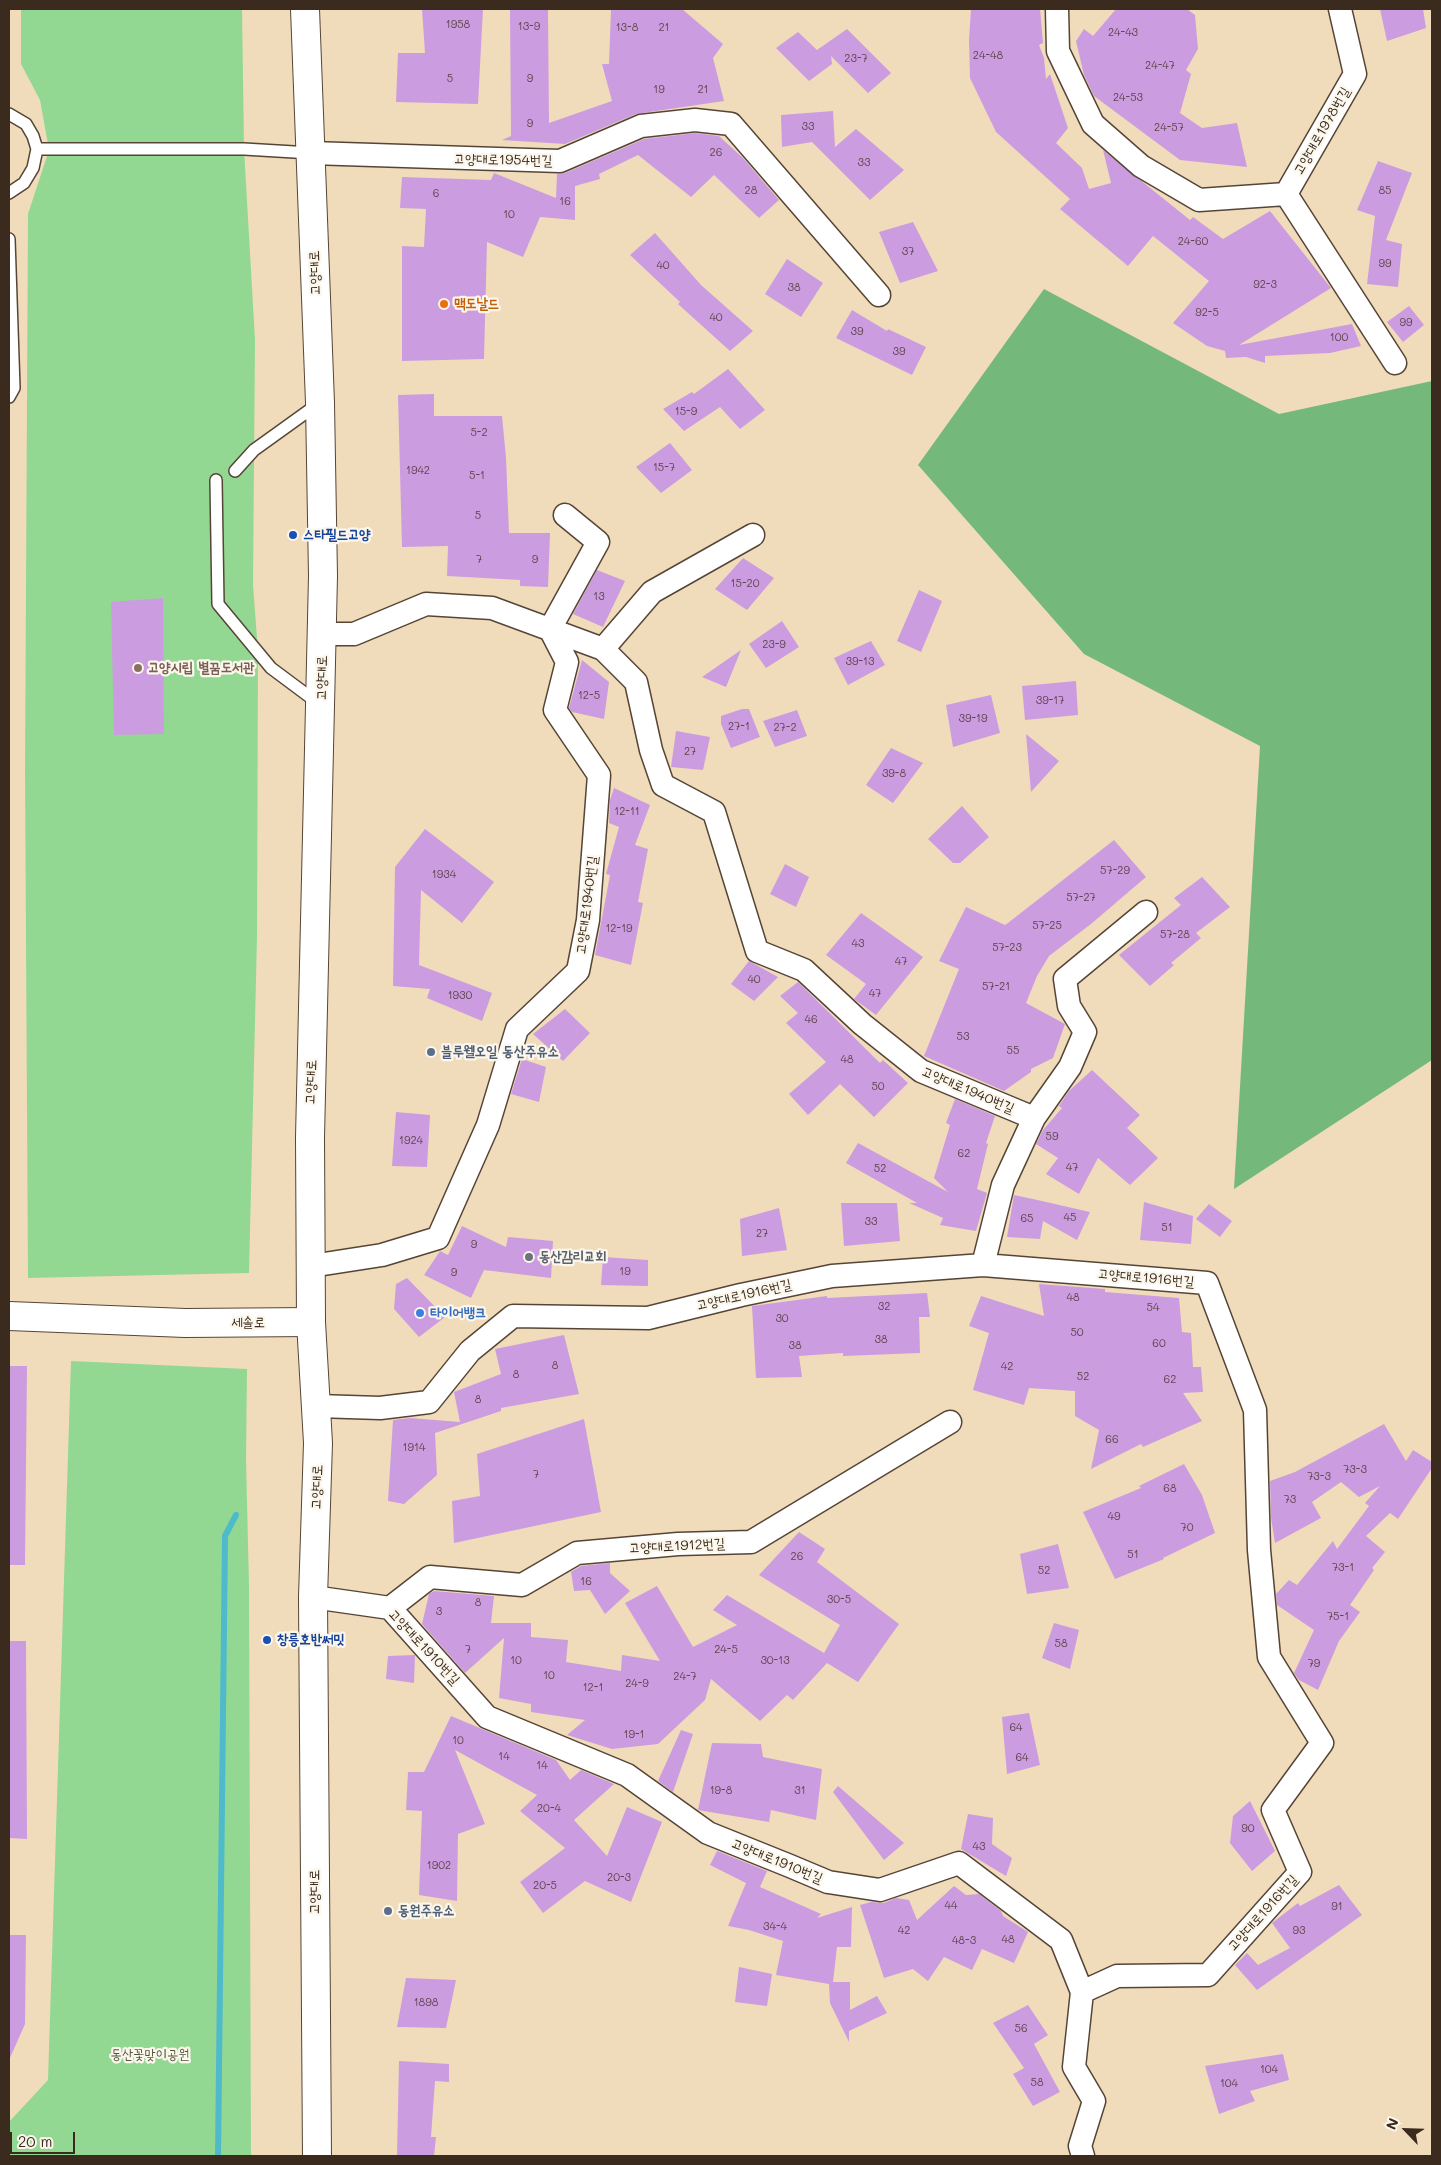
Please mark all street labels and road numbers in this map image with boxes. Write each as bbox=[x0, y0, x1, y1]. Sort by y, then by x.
street label: 고양대로1978번길 bbox=[1290, 84, 1354, 178]
street label: 고양대로1954번길 bbox=[454, 151, 552, 169]
street label: 고양대로 bbox=[306, 250, 324, 296]
street label: 고양대로 bbox=[313, 655, 331, 701]
street label: 고양대로1940번길 bbox=[573, 855, 601, 955]
street label: 고양대로 bbox=[302, 1059, 320, 1105]
street label: 고양대로1940번길 bbox=[919, 1063, 1017, 1117]
street label: 고양대로1916번길 bbox=[1097, 1265, 1195, 1291]
street label: 고양대로1916번길 bbox=[695, 1276, 793, 1314]
street label: 세솔로 bbox=[231, 1315, 265, 1331]
street label: 고양대로 bbox=[308, 1464, 326, 1510]
street label: 고양대로1912번길 bbox=[629, 1535, 725, 1557]
street label: 고양대로1910번길 bbox=[385, 1606, 463, 1688]
street label: 고양대로1910번길 bbox=[729, 1835, 825, 1887]
street label: 고양대로 bbox=[307, 1869, 323, 1915]
street label: 고양대로1916번길 bbox=[1224, 1871, 1302, 1955]

